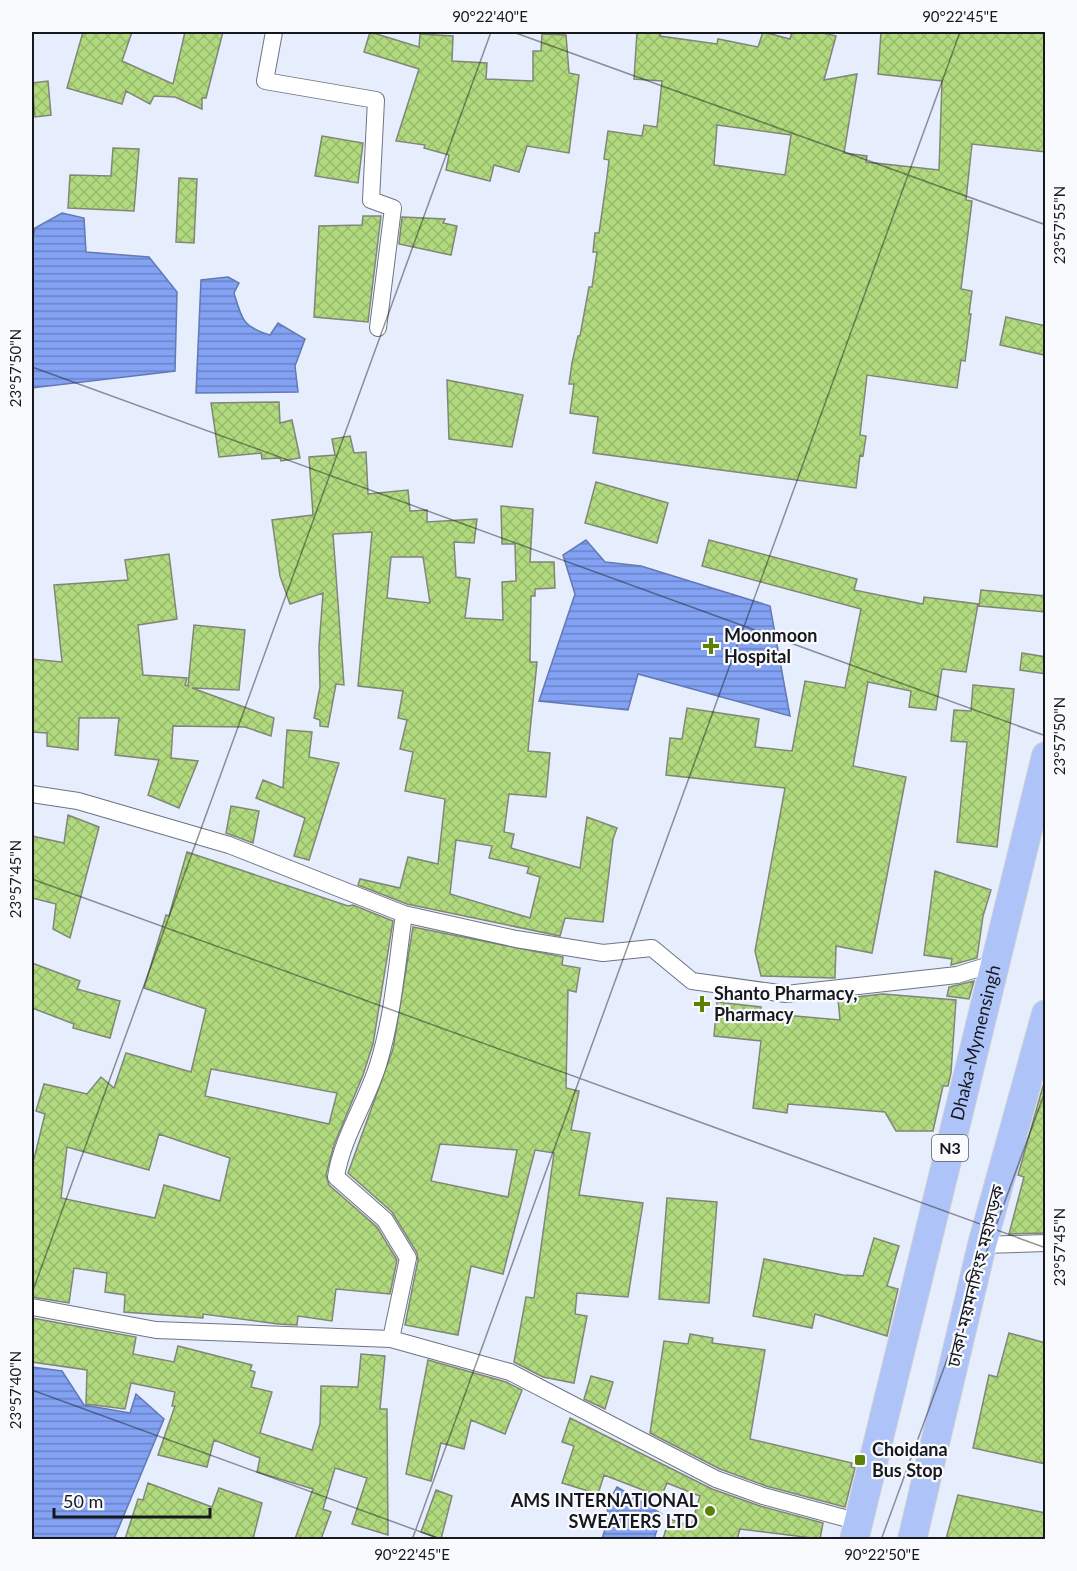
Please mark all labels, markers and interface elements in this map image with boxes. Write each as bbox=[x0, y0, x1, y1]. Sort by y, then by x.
text: 90°22'40"E bbox=[452, 7, 528, 25]
text: 90°22'45"E bbox=[922, 7, 998, 25]
text: 23°57'55"N bbox=[1050, 186, 1068, 264]
text: 23°57'50"N bbox=[6, 329, 24, 407]
place label: Moonmoon Hospital bbox=[724, 624, 817, 667]
marker: Moonmoon Hospital bbox=[702, 637, 720, 655]
text: 23°57'50"N bbox=[1050, 697, 1068, 775]
text: 23°57'45"N bbox=[6, 840, 24, 918]
street label: Dhaka-Mymensingh bbox=[945, 963, 1004, 1122]
place label: Shanto Pharmacy, Pharmacy bbox=[714, 982, 857, 1025]
marker: Shanto Pharmacy, Pharmacy bbox=[695, 997, 709, 1011]
road number: N3 bbox=[932, 1135, 968, 1161]
street label: ঢাকা-ময়মনসিংহ মহাসড়ক bbox=[942, 1182, 1008, 1370]
text: 23°57'45"N bbox=[1050, 1208, 1068, 1286]
text: 23°57'40"N bbox=[6, 1351, 24, 1429]
place label: Choidana Bus Stop bbox=[872, 1438, 948, 1481]
marker: Choidana Bus Stop bbox=[853, 1453, 867, 1467]
scale bar bbox=[54, 1481, 210, 1519]
place label: AMS INTERNATIONAL SWEATERS LTD bbox=[510, 1489, 699, 1532]
text: 50 m bbox=[63, 1490, 103, 1512]
marker: AMS INTERNATIONAL SWEATERS LTD bbox=[703, 1504, 717, 1518]
text: 90°22'45"E bbox=[374, 1545, 450, 1563]
text: 90°22'50"E bbox=[844, 1545, 920, 1563]

